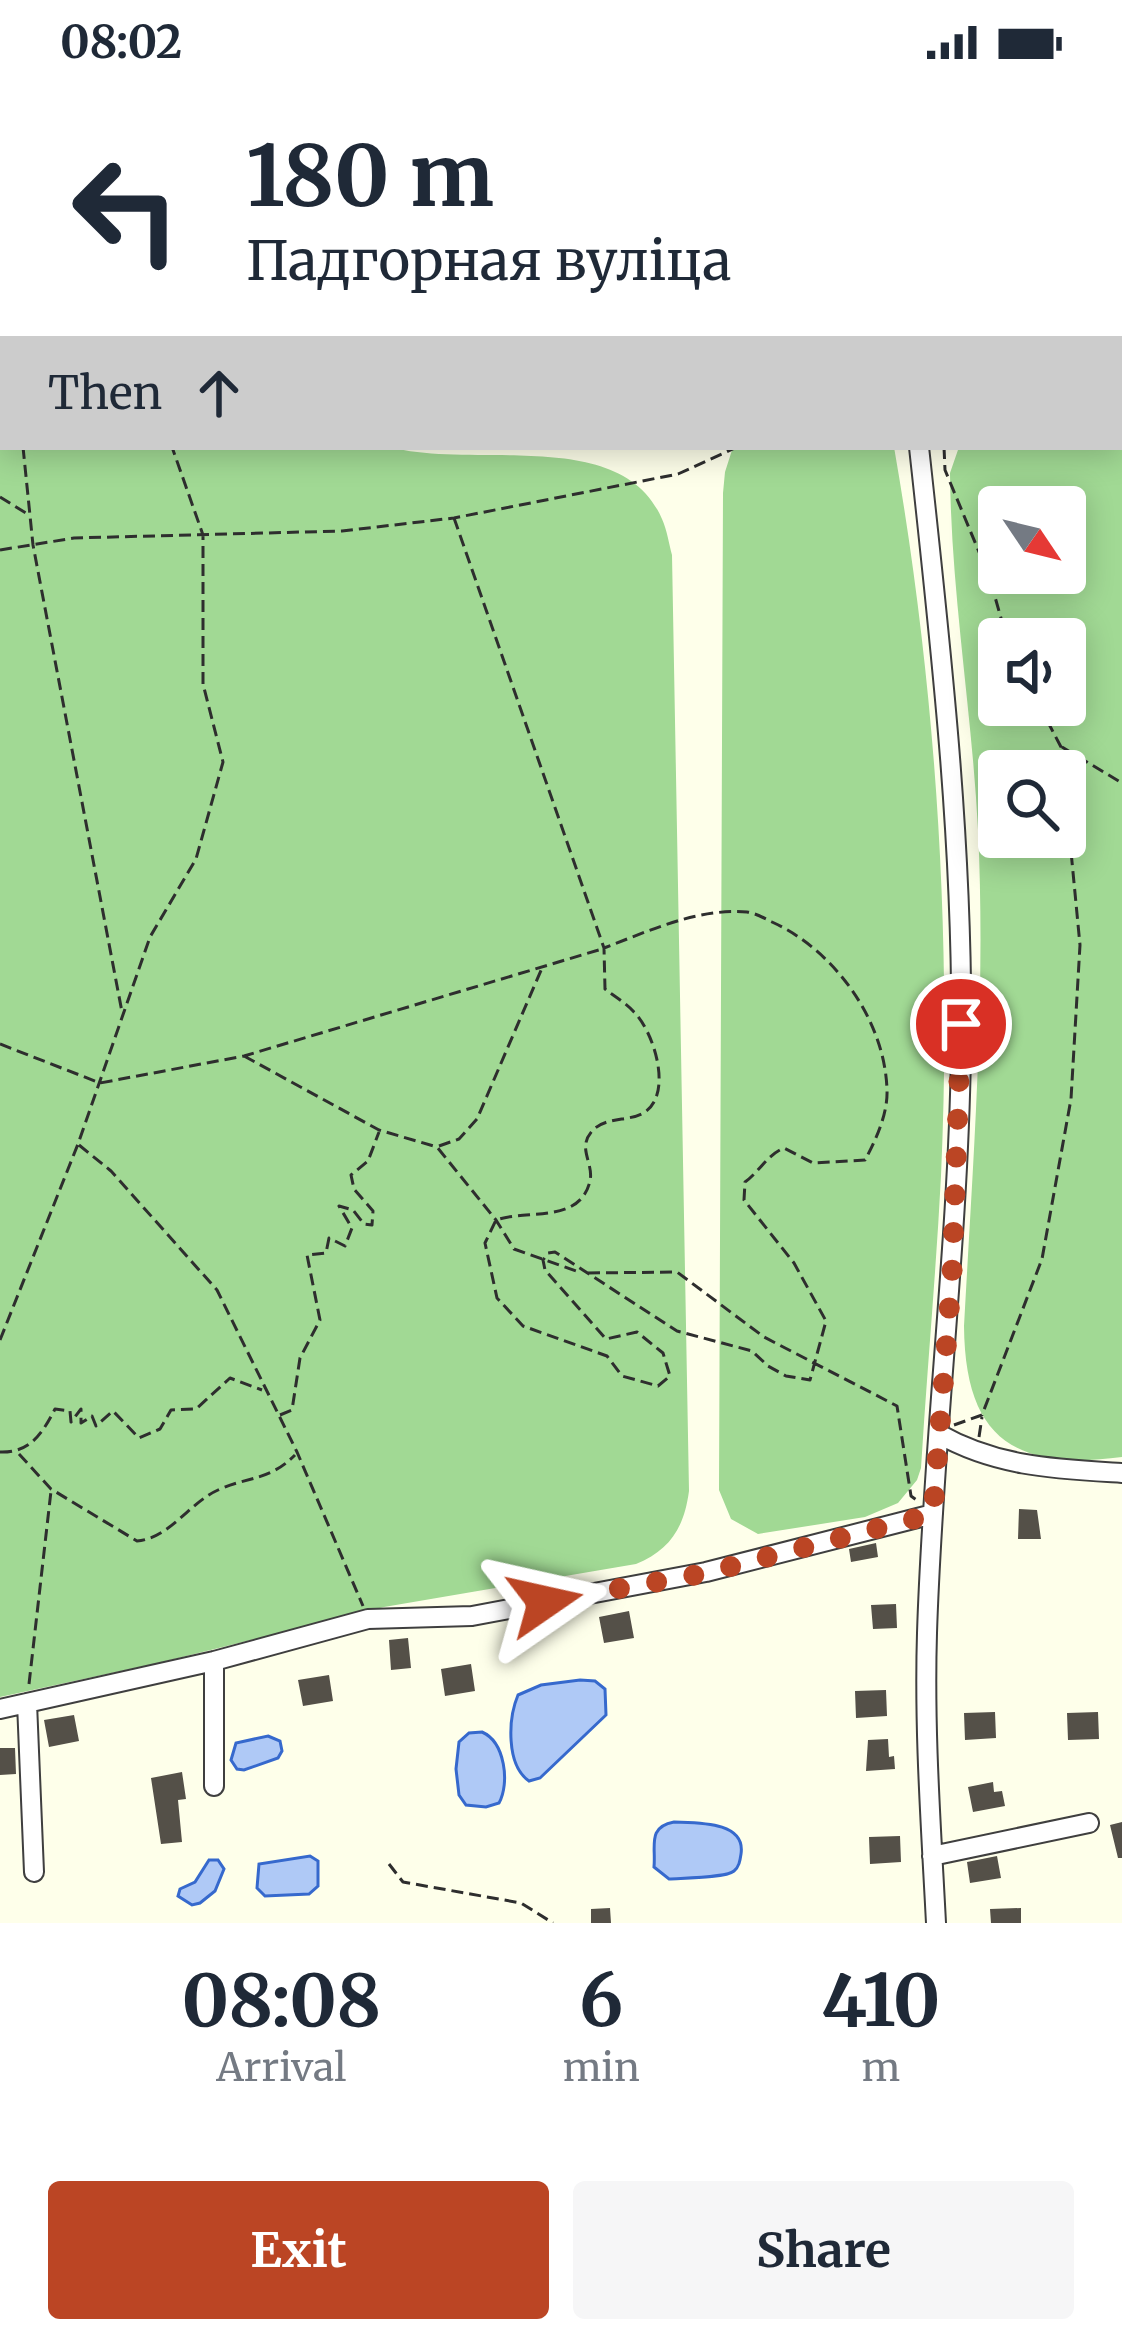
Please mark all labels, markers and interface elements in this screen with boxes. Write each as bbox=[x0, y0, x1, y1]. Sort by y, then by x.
text: 08:02 bbox=[60, 14, 182, 70]
text: 180 m bbox=[246, 123, 494, 229]
icon: left bbox=[48, 132, 204, 288]
text: Падгорная вуліца bbox=[246, 227, 731, 295]
icon: ahead bbox=[186, 360, 252, 426]
text: Then bbox=[48, 365, 162, 421]
north arrow bbox=[978, 486, 1086, 594]
map controls bbox=[978, 486, 1086, 858]
button: sound bbox=[978, 618, 1086, 726]
button: search bbox=[978, 750, 1086, 858]
pin bbox=[910, 973, 1012, 1075]
icon: arrive bbox=[928, 991, 994, 1057]
position arrow bbox=[482, 1539, 608, 1665]
text: 08:08 bbox=[181, 1955, 381, 2046]
text: 6 bbox=[579, 1955, 623, 2046]
text: 410 bbox=[821, 1955, 941, 2046]
text: Arrival bbox=[216, 2043, 346, 2092]
text: min bbox=[563, 2043, 640, 2092]
text: m bbox=[862, 2043, 900, 2092]
button: Exit bbox=[48, 2181, 549, 2319]
button: Share bbox=[573, 2181, 1074, 2319]

